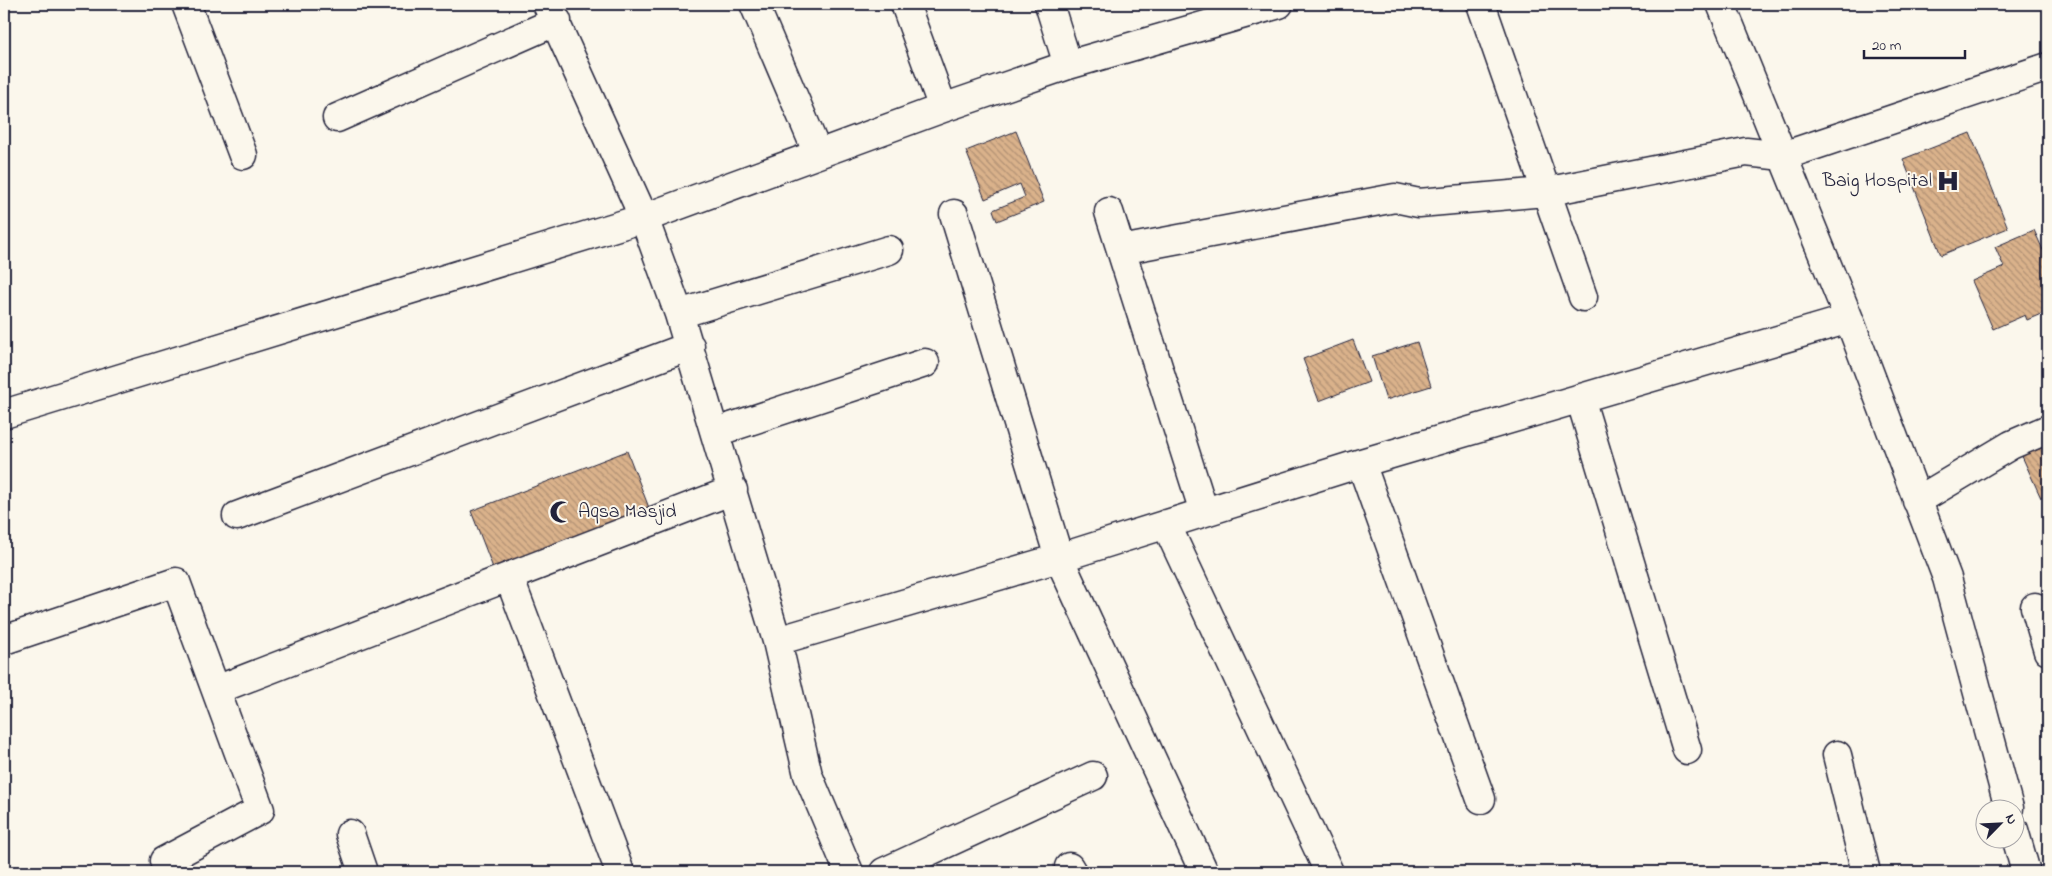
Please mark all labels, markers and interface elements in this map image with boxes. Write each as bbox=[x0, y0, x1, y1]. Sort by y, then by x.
scale bar bbox=[1864, 28, 1966, 60]
text: 20 m bbox=[1872, 35, 1902, 57]
place label: Baig Hospital bbox=[1822, 167, 1932, 197]
hospital icon: Baig Hospital bbox=[1935, 168, 1961, 194]
place label: Aqsa Masjid bbox=[578, 498, 677, 527]
mosque icon: Aqsa Masjid bbox=[548, 499, 574, 525]
north arrow bbox=[1974, 798, 2024, 848]
text: N bbox=[1999, 811, 2022, 828]

